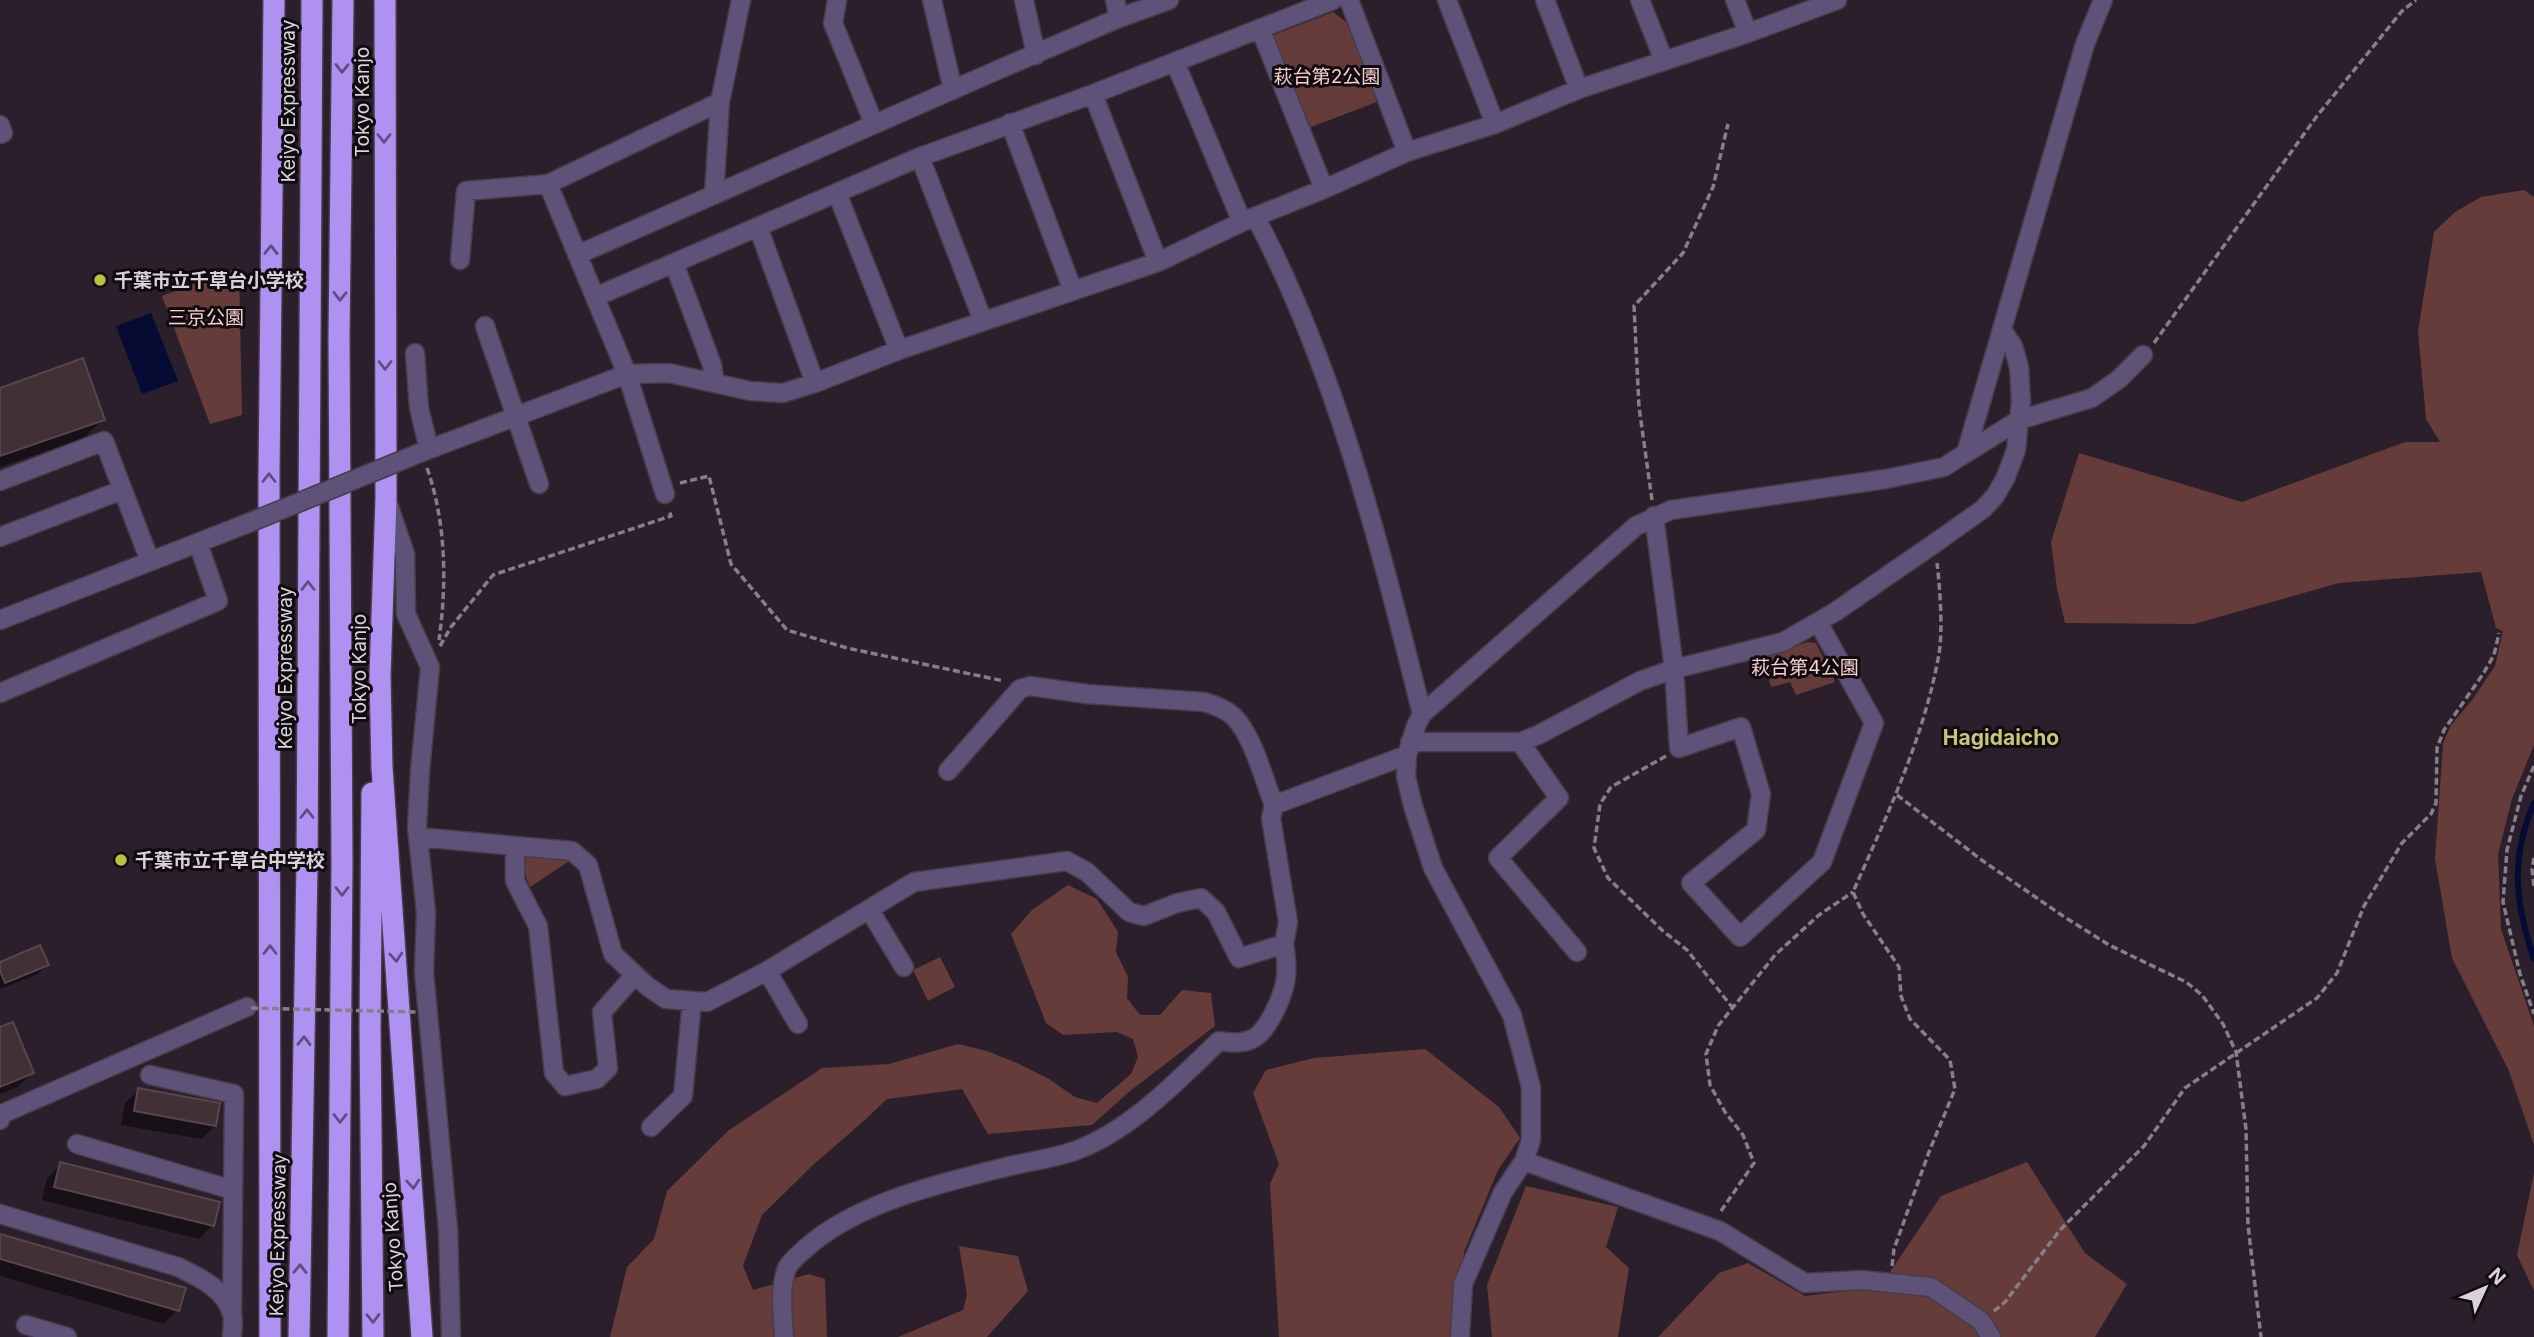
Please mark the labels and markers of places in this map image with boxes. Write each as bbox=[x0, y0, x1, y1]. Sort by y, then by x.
place label: 千葉市立千草台小学校 bbox=[114, 269, 304, 292]
marker: 千葉市立千草台小学校 bbox=[92, 272, 108, 288]
place label: 千葉市立千草台中学校 bbox=[135, 849, 325, 872]
marker: 千葉市立千草台中学校 bbox=[113, 852, 129, 868]

